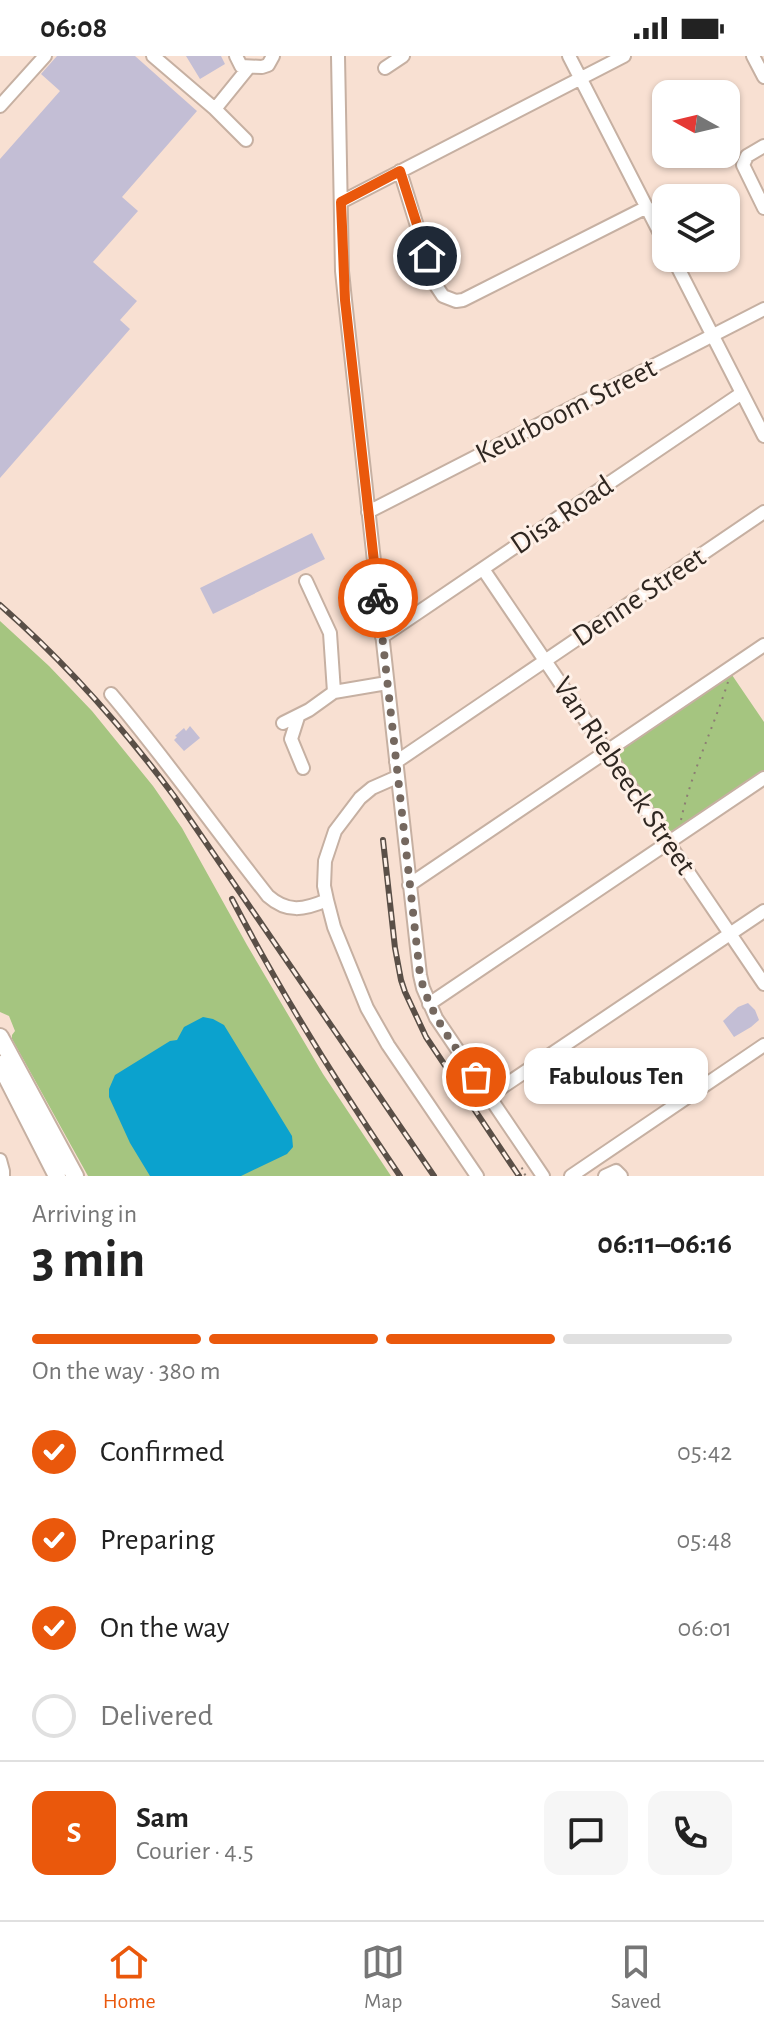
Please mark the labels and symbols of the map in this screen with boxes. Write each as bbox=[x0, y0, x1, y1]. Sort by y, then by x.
north arrow bbox=[652, 80, 740, 168]
pin bbox=[393, 222, 461, 290]
street label: Keurboom Street bbox=[471, 352, 662, 469]
street label: Disa Road bbox=[505, 470, 619, 560]
street label: Denne Street bbox=[567, 541, 711, 652]
courier bbox=[338, 558, 418, 638]
street label: Van Riebeeck Street bbox=[547, 672, 701, 880]
pin bbox=[442, 1043, 510, 1111]
callout: Fabulous Ten bbox=[524, 1049, 708, 1105]

